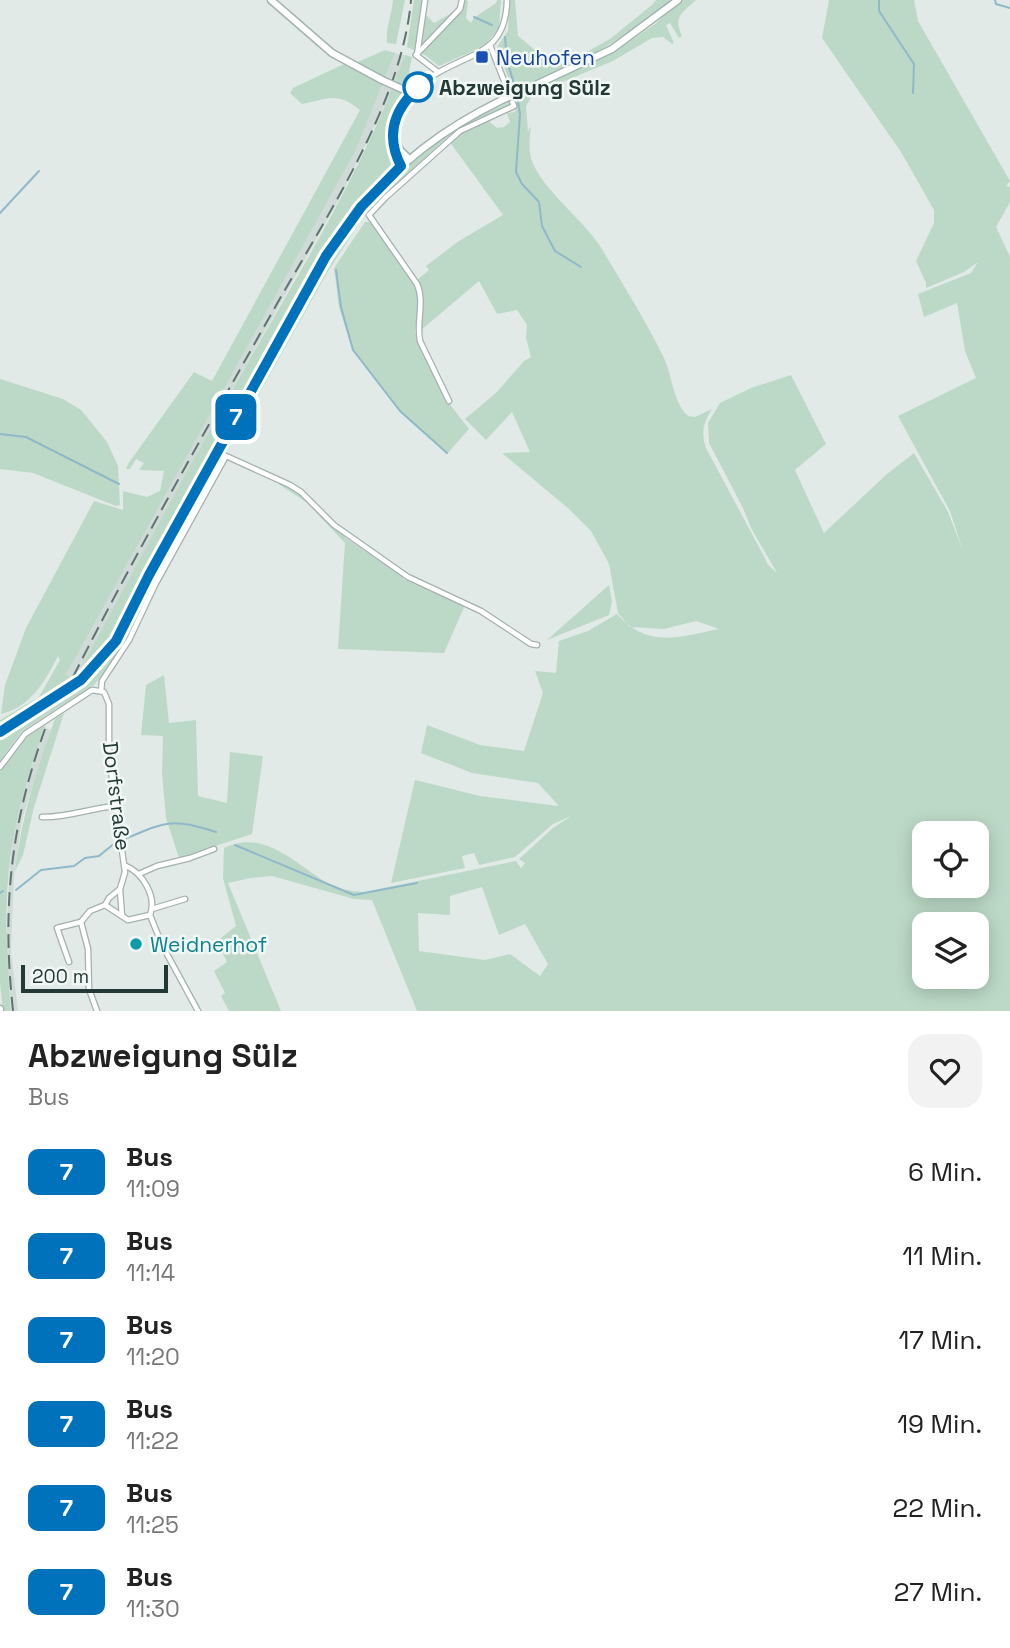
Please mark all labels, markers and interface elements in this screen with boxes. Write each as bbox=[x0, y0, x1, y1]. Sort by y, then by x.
place label: Neuhofen bbox=[496, 44, 595, 71]
marker: Neuhofen bbox=[474, 49, 490, 65]
marker: Abzweigung Sülz bbox=[403, 72, 433, 102]
place label: Abzweigung Sülz bbox=[439, 74, 611, 101]
line badge: 7 bbox=[213, 394, 259, 440]
text: 7 bbox=[229, 401, 243, 432]
street label: Dorfstraße bbox=[97, 740, 137, 852]
map controls bbox=[912, 821, 989, 989]
button: locate bbox=[912, 821, 989, 898]
button: layers bbox=[912, 912, 989, 989]
place label: Weidnerhof bbox=[150, 931, 267, 958]
marker: Weidnerhof bbox=[128, 936, 144, 952]
scale bar bbox=[21, 962, 168, 994]
text: 200 m bbox=[32, 964, 89, 989]
button: heart bbox=[908, 1034, 982, 1108]
text: Abzweigung Sülz bbox=[28, 1035, 298, 1077]
text: Bus bbox=[28, 1082, 69, 1112]
text: Bus bbox=[126, 1140, 173, 1174]
text: 6 Min. bbox=[908, 1155, 982, 1189]
text: 7 bbox=[60, 1156, 73, 1187]
text: 11:09 bbox=[126, 1174, 180, 1204]
text: Bus bbox=[126, 1224, 173, 1258]
text: 11 Min. bbox=[902, 1239, 982, 1273]
text: 7 bbox=[60, 1240, 73, 1271]
text: 11:14 bbox=[126, 1258, 175, 1288]
text: Bus bbox=[126, 1308, 173, 1342]
text: 17 Min. bbox=[898, 1323, 982, 1357]
text: 7 bbox=[60, 1324, 73, 1355]
text: 11:20 bbox=[126, 1342, 180, 1372]
text: Bus bbox=[126, 1392, 173, 1426]
text: 19 Min. bbox=[897, 1407, 982, 1441]
text: 7 bbox=[60, 1408, 73, 1439]
text: 11:22 bbox=[126, 1426, 179, 1456]
text: Bus bbox=[126, 1476, 173, 1510]
text: 22 Min. bbox=[893, 1491, 982, 1525]
text: 7 bbox=[60, 1492, 73, 1523]
text: 11:25 bbox=[126, 1510, 179, 1540]
text: Bus bbox=[126, 1560, 173, 1594]
text: 27 Min. bbox=[894, 1575, 982, 1609]
text: 7 bbox=[60, 1576, 73, 1607]
text: 11:30 bbox=[126, 1594, 180, 1624]

